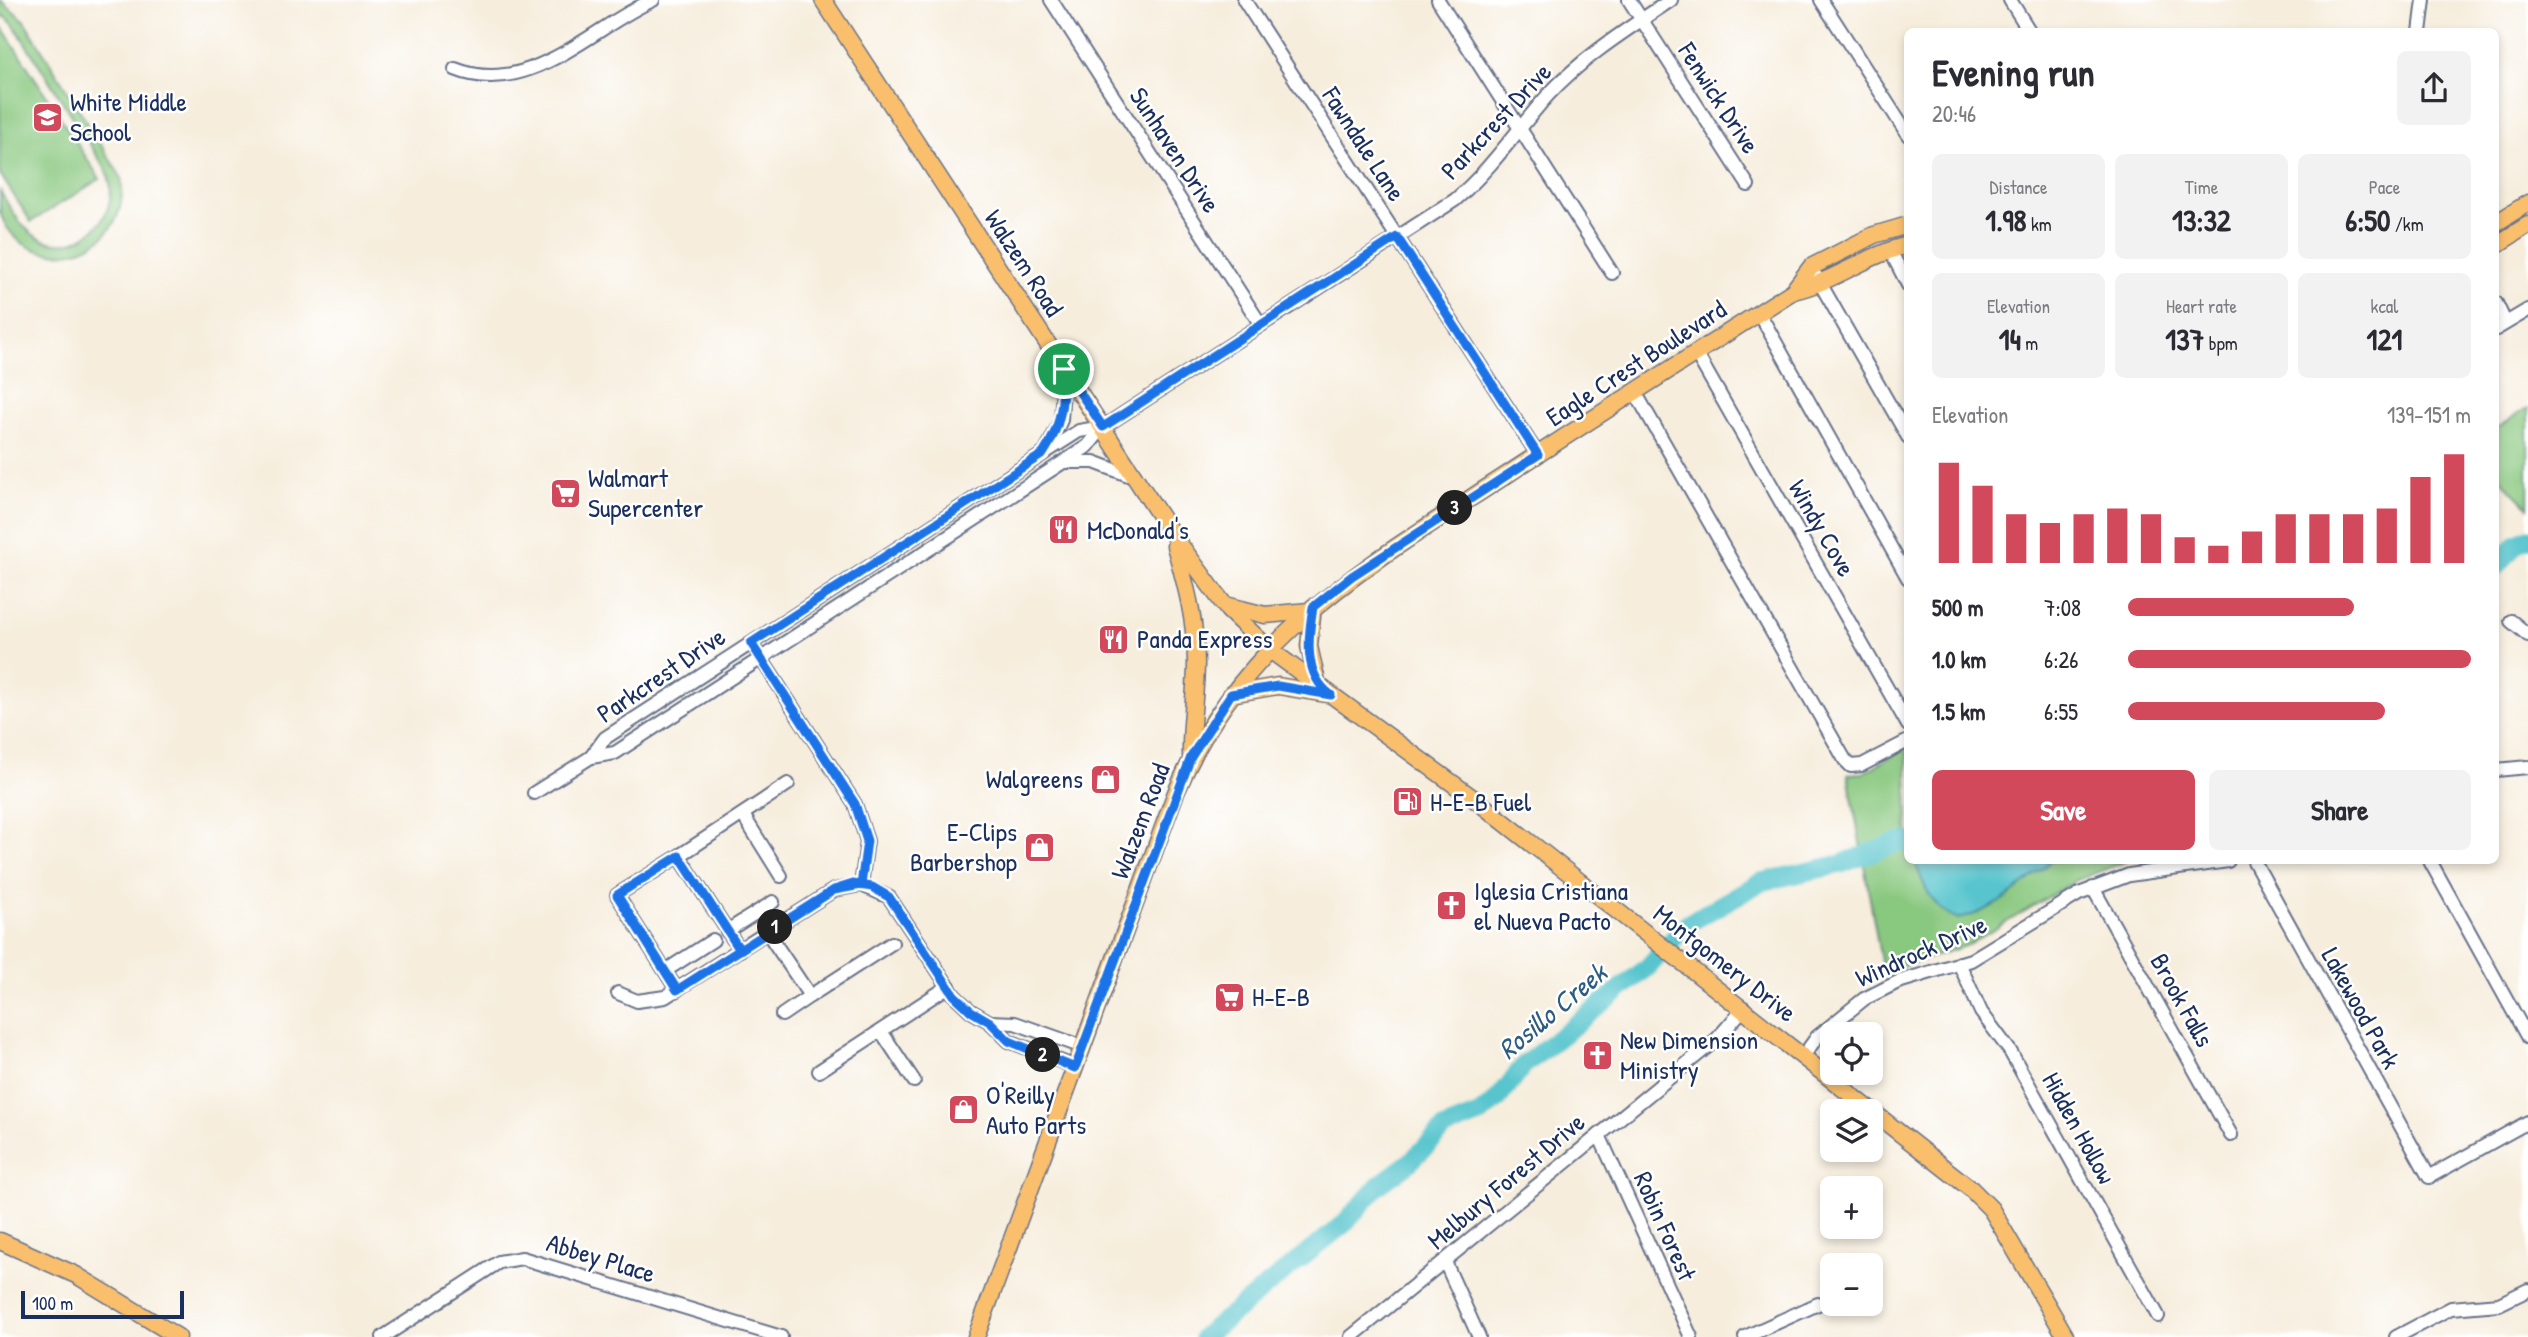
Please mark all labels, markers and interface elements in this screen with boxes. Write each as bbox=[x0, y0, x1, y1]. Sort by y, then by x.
street label: Fenwick Drive bbox=[1670, 35, 1768, 160]
text: Evening run bbox=[1932, 46, 2095, 98]
button: share bbox=[2397, 51, 2471, 125]
street label: Parkcrest Drive bbox=[1432, 55, 1559, 187]
street label: Fawndale Lane bbox=[1314, 79, 1414, 207]
street label: Sunhaven Drive bbox=[1122, 80, 1229, 219]
place label: White Middle School bbox=[70, 84, 187, 149]
text: 20:46 bbox=[1932, 98, 1976, 129]
school or university icon: White Middle School bbox=[30, 100, 64, 134]
text: Distance bbox=[1989, 174, 2048, 200]
text: Time bbox=[2185, 174, 2218, 200]
text: Pace bbox=[2369, 174, 2400, 200]
text: 1.98 bbox=[1985, 200, 2027, 240]
text: 13:32 bbox=[2172, 200, 2231, 240]
text: 6:50 bbox=[2345, 200, 2390, 240]
street label: Walzem Road bbox=[977, 203, 1072, 323]
text: km bbox=[2027, 211, 2052, 237]
text: /km bbox=[2390, 211, 2424, 237]
street label: Eagle Crest Boulevard bbox=[1539, 291, 1733, 434]
text: Elevation bbox=[1987, 293, 2050, 319]
text: Heart rate bbox=[2166, 293, 2237, 319]
text: kcal bbox=[2371, 293, 2398, 319]
text: 14 bbox=[1999, 319, 2021, 359]
text: 137 bbox=[2165, 319, 2204, 359]
text: 121 bbox=[2367, 319, 2402, 359]
text: m bbox=[2021, 330, 2038, 356]
text: bpm bbox=[2204, 330, 2238, 356]
pin bbox=[1034, 339, 1094, 399]
icon: arrive bbox=[1045, 350, 1083, 388]
text: Elevation bbox=[1932, 399, 2008, 430]
text: 139–151 m bbox=[2387, 399, 2471, 430]
place label: Walmart Supercenter bbox=[588, 460, 703, 525]
street label: Windy Cove bbox=[1781, 473, 1864, 582]
supermarket icon: Walmart Supercenter bbox=[548, 476, 582, 510]
pin: 3 bbox=[1438, 490, 1472, 526]
text: 3 bbox=[1450, 494, 1459, 520]
place label: McDonald's bbox=[1087, 512, 1189, 547]
restaurant icon: McDonald's bbox=[1047, 513, 1081, 547]
text: 500 m bbox=[1932, 592, 1983, 623]
text: 7:08 bbox=[2044, 592, 2081, 623]
street label: Parkcrest Drive bbox=[590, 619, 732, 730]
place label: Panda Express bbox=[1137, 621, 1272, 656]
restaurant icon: Panda Express bbox=[1097, 622, 1131, 656]
text: 1.0 km bbox=[1932, 644, 1986, 675]
text: 6:26 bbox=[2044, 644, 2078, 675]
text: 1.5 km bbox=[1932, 696, 1985, 727]
text: 6:55 bbox=[2044, 696, 2078, 727]
street label: Walzem Road bbox=[1102, 758, 1178, 884]
place label: Walgreens bbox=[986, 761, 1083, 796]
shop icon: Walgreens bbox=[1089, 762, 1123, 796]
button: Save bbox=[1932, 770, 2195, 850]
button: Share bbox=[2209, 770, 2471, 850]
place label: H-E-B Fuel bbox=[1430, 784, 1531, 819]
fuel station icon: H-E-B Fuel bbox=[1390, 785, 1424, 819]
place label: E-Clips Barbershop bbox=[910, 814, 1017, 879]
shop icon: E-Clips Barbershop bbox=[1023, 830, 1057, 864]
place label: Iglesia Cristiana el Nueva Pacto bbox=[1474, 873, 1628, 938]
church icon: Iglesia Cristiana el Nueva Pacto bbox=[1434, 889, 1468, 923]
street label: Montgomery Drive bbox=[1647, 896, 1804, 1030]
street label: Windrock Drive bbox=[1850, 906, 1992, 995]
pin: 1 bbox=[758, 909, 792, 944]
text: 1 bbox=[771, 913, 778, 939]
street label: Lakewood Park bbox=[2314, 941, 2409, 1075]
street label: Brook Falls bbox=[2142, 947, 2222, 1053]
water label: Rosillo Creek bbox=[1490, 953, 1616, 1068]
place label: H-E-B bbox=[1252, 979, 1310, 1014]
supermarket icon: H-E-B bbox=[1212, 980, 1246, 1014]
place label: New Dimension Ministry bbox=[1620, 1022, 1758, 1087]
map controls bbox=[1820, 1022, 1883, 1316]
button: locate bbox=[1820, 1022, 1883, 1085]
pin: 2 bbox=[1026, 1038, 1060, 1072]
church icon: New Dimension Ministry bbox=[1580, 1038, 1614, 1072]
text: 2 bbox=[1038, 1041, 1047, 1067]
street label: Hidden Hollow bbox=[2034, 1066, 2124, 1190]
place label: O'Reilly Auto Parts bbox=[986, 1077, 1086, 1142]
shop icon: O'Reilly Auto Parts bbox=[946, 1093, 980, 1127]
button: layers bbox=[1820, 1099, 1883, 1162]
street label: Melbury Forest Drive bbox=[1420, 1104, 1592, 1257]
street label: Robin Forest bbox=[1626, 1166, 1705, 1287]
button: + bbox=[1820, 1176, 1883, 1239]
street label: Abbey Place bbox=[543, 1224, 660, 1291]
button: − bbox=[1820, 1253, 1883, 1316]
scale bar bbox=[21, 1288, 184, 1320]
text: 100 m bbox=[32, 1290, 73, 1316]

